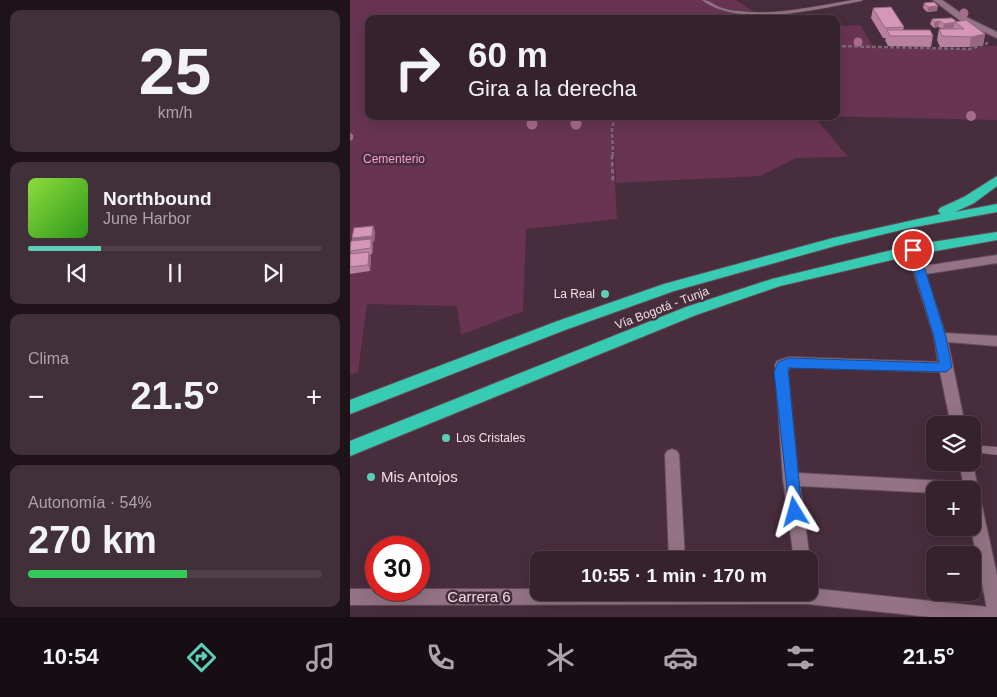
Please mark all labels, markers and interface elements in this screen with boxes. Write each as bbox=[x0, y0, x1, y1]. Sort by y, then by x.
text: 25 bbox=[139, 35, 211, 108]
icon: right bbox=[385, 35, 450, 100]
text: 60 m bbox=[468, 35, 548, 74]
text: Gira a la derecha bbox=[468, 76, 637, 101]
text: km/h bbox=[158, 104, 192, 121]
park label: Cementerio bbox=[363, 152, 425, 166]
text: Northbound bbox=[103, 188, 212, 209]
text: June Harbor bbox=[103, 210, 191, 227]
pin bbox=[892, 229, 934, 271]
icon: arrive bbox=[899, 236, 927, 264]
icon: previous bbox=[63, 259, 91, 287]
icon: pause bbox=[161, 259, 189, 287]
icon: next bbox=[259, 259, 287, 287]
street label: Vía Bogotá - Tunja bbox=[613, 284, 711, 332]
place label: La Real bbox=[554, 287, 595, 301]
marker: La Real bbox=[599, 288, 611, 300]
text: Clima bbox=[28, 350, 69, 367]
text: 21.5° bbox=[130, 375, 220, 417]
text: − bbox=[28, 381, 44, 412]
text: + bbox=[306, 381, 322, 412]
map controls bbox=[926, 416, 981, 601]
button: layers bbox=[926, 416, 981, 471]
place label: Los Cristales bbox=[456, 431, 525, 445]
marker: Los Cristales bbox=[440, 432, 452, 444]
place label: Mis Antojos bbox=[381, 468, 458, 485]
marker: Mis Antojos bbox=[365, 471, 377, 483]
button: + bbox=[926, 481, 981, 536]
position arrow bbox=[768, 485, 820, 537]
text: Autonomía · 54% bbox=[28, 494, 152, 511]
text: 270 km bbox=[28, 519, 157, 561]
speed limit sign: 30 bbox=[365, 536, 430, 601]
button: − bbox=[926, 546, 981, 601]
text: 10:55 · 1 min · 170 m bbox=[581, 565, 767, 586]
street label: Carrera 6 bbox=[447, 588, 511, 605]
icon: directions bbox=[184, 640, 219, 675]
icon: music bbox=[303, 640, 338, 675]
icon: phone bbox=[423, 640, 458, 675]
icon: climate bbox=[543, 640, 578, 675]
icon: car bbox=[663, 640, 698, 675]
icon: filters bbox=[783, 640, 818, 675]
text: 10:54 bbox=[42, 644, 99, 669]
text: 21.5° bbox=[903, 644, 954, 669]

